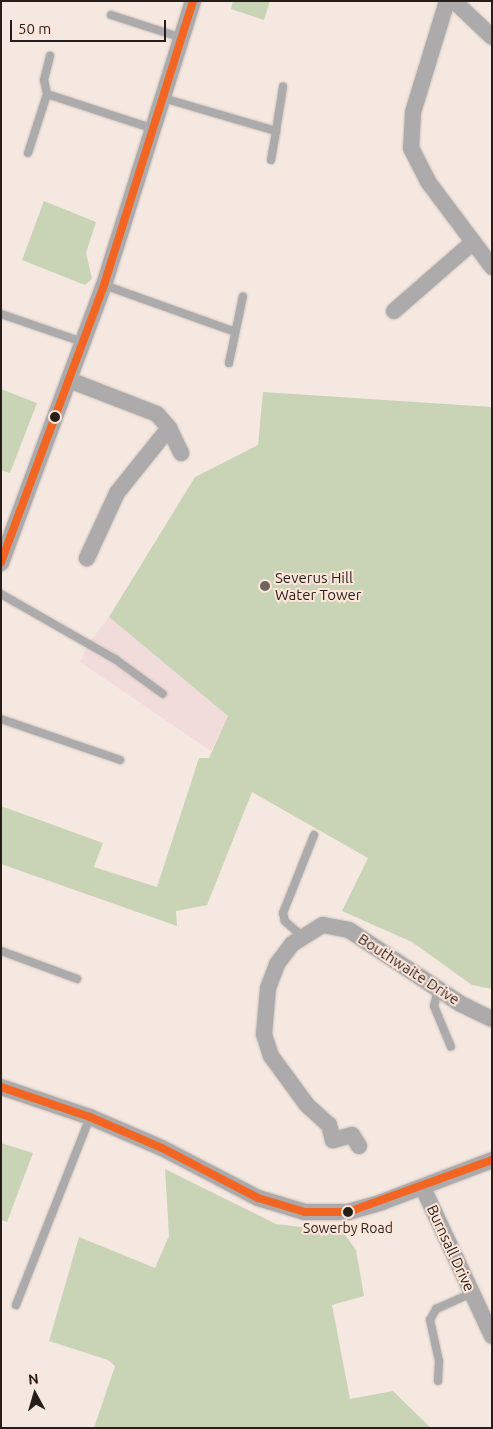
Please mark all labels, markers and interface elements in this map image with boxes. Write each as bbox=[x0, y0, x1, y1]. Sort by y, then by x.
scale bar bbox=[12, 10, 169, 42]
text: 50 m bbox=[18, 20, 51, 37]
unlabelled marker bbox=[50, 412, 60, 422]
place label: Severus Hill Water Tower bbox=[275, 568, 362, 603]
marker: Severus Hill Water Tower bbox=[259, 580, 271, 592]
street label: Bouthwaite Drive bbox=[355, 930, 463, 1008]
street label: Burnsall Drive bbox=[423, 1202, 479, 1294]
marker: Sowerby Road bbox=[343, 1207, 353, 1217]
place label: Sowerby Road bbox=[303, 1220, 393, 1236]
north arrow bbox=[10, 1369, 60, 1419]
text: N bbox=[27, 1371, 39, 1388]

